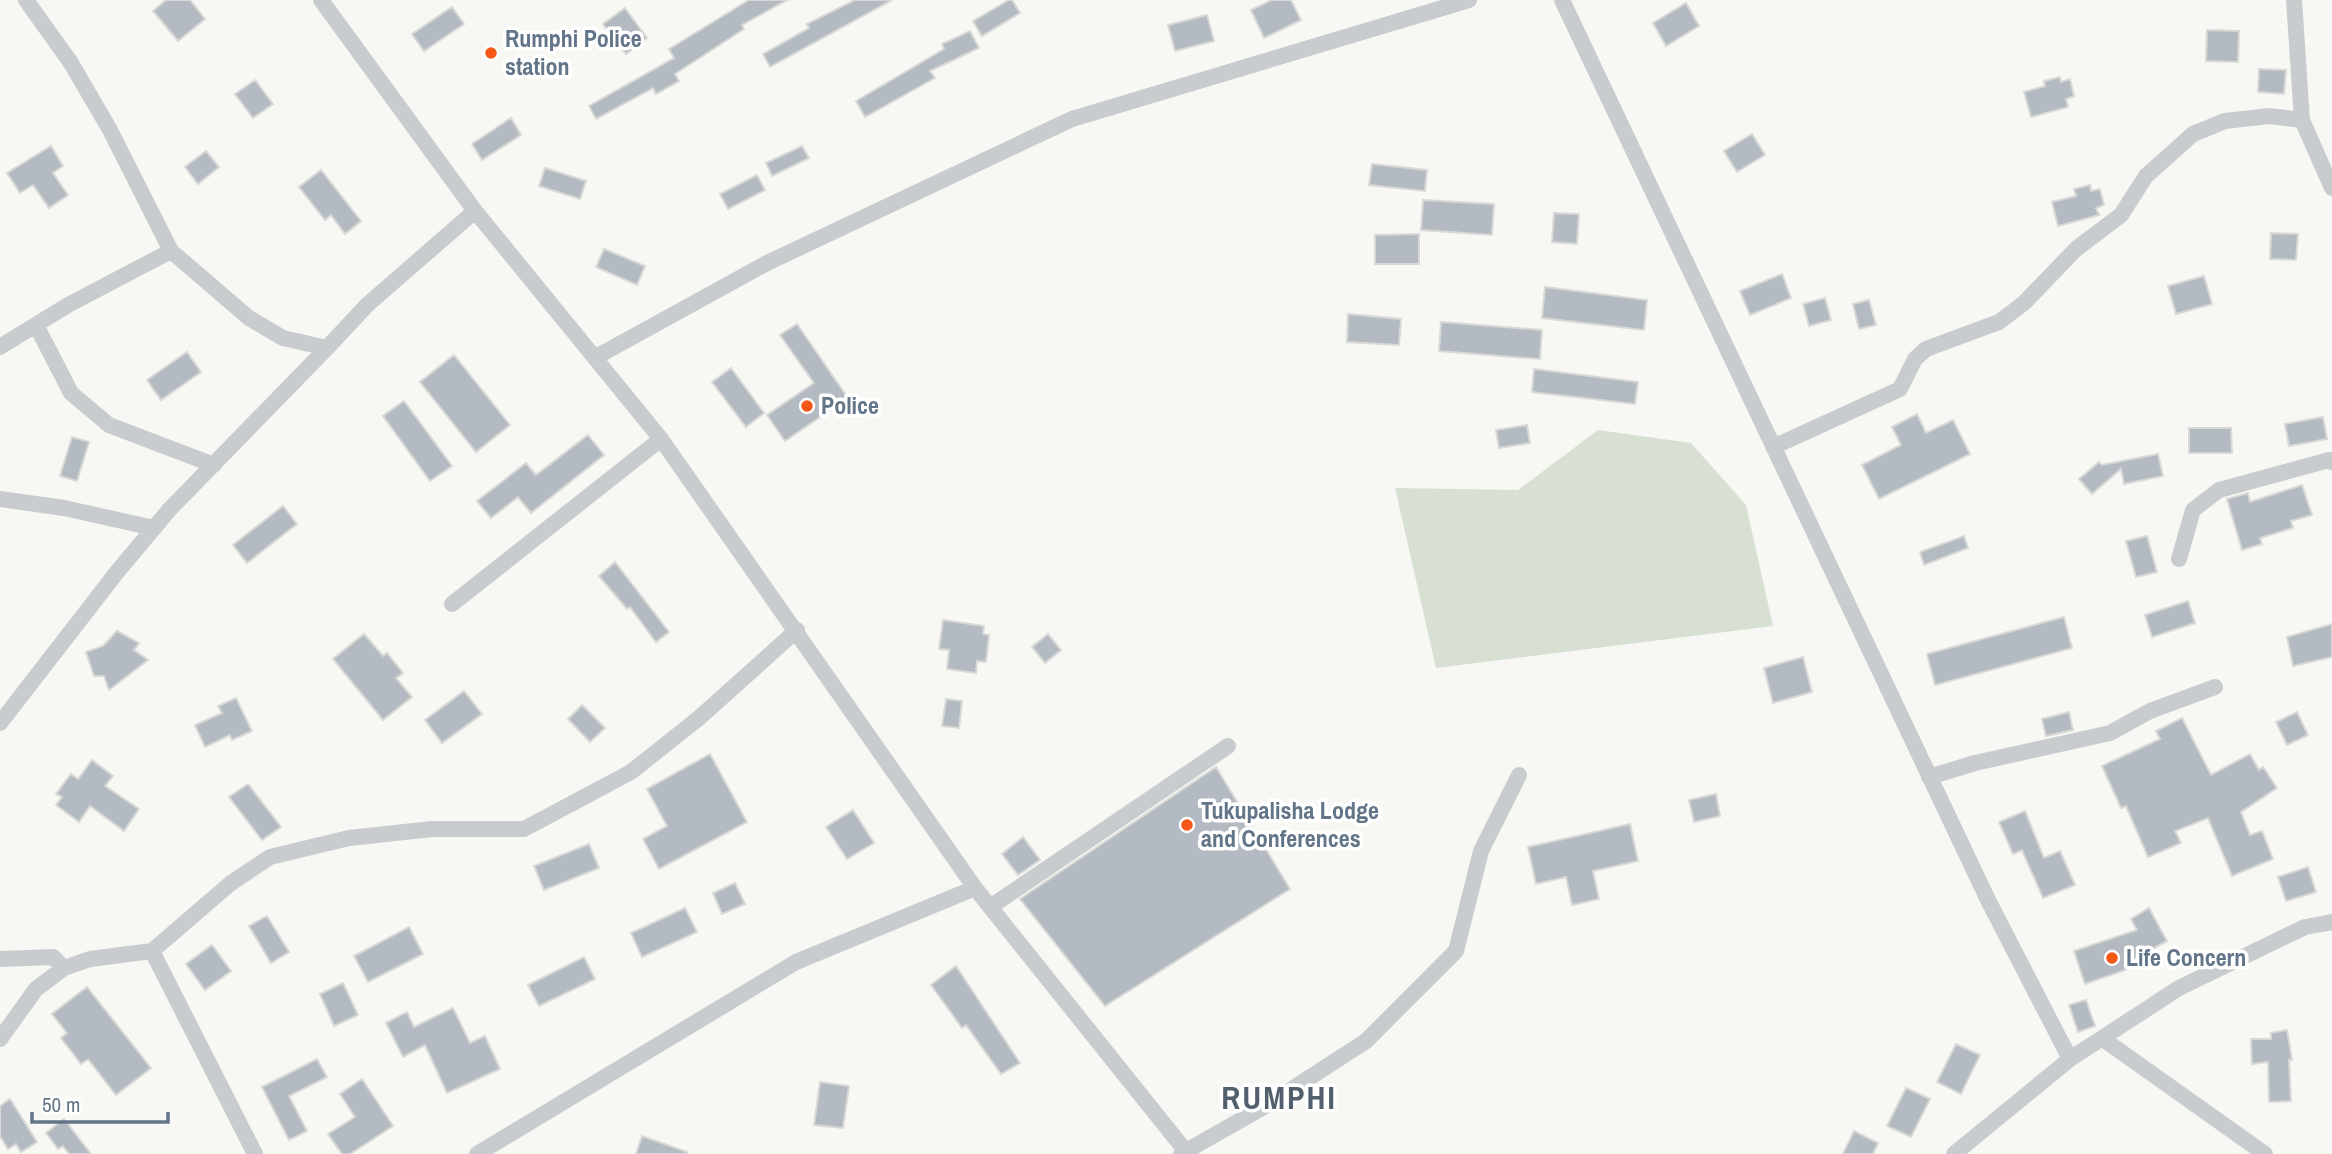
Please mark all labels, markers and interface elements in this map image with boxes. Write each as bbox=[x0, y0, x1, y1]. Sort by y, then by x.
place label: Rumphi Police station bbox=[505, 22, 642, 82]
marker: Rumphi Police station bbox=[483, 45, 499, 61]
place label: Police bbox=[821, 389, 879, 421]
marker: Police bbox=[799, 398, 815, 414]
place label: Tukupalisha Lodge and Conferences bbox=[1201, 794, 1379, 854]
marker: Tukupalisha Lodge and Conferences bbox=[1179, 817, 1195, 833]
place label: Life Concern bbox=[2126, 941, 2246, 973]
marker: Life Concern bbox=[2104, 950, 2120, 966]
district label: RUMPHI bbox=[1221, 1076, 1337, 1119]
scale bar bbox=[32, 1080, 168, 1124]
text: 50 m bbox=[42, 1090, 80, 1119]

